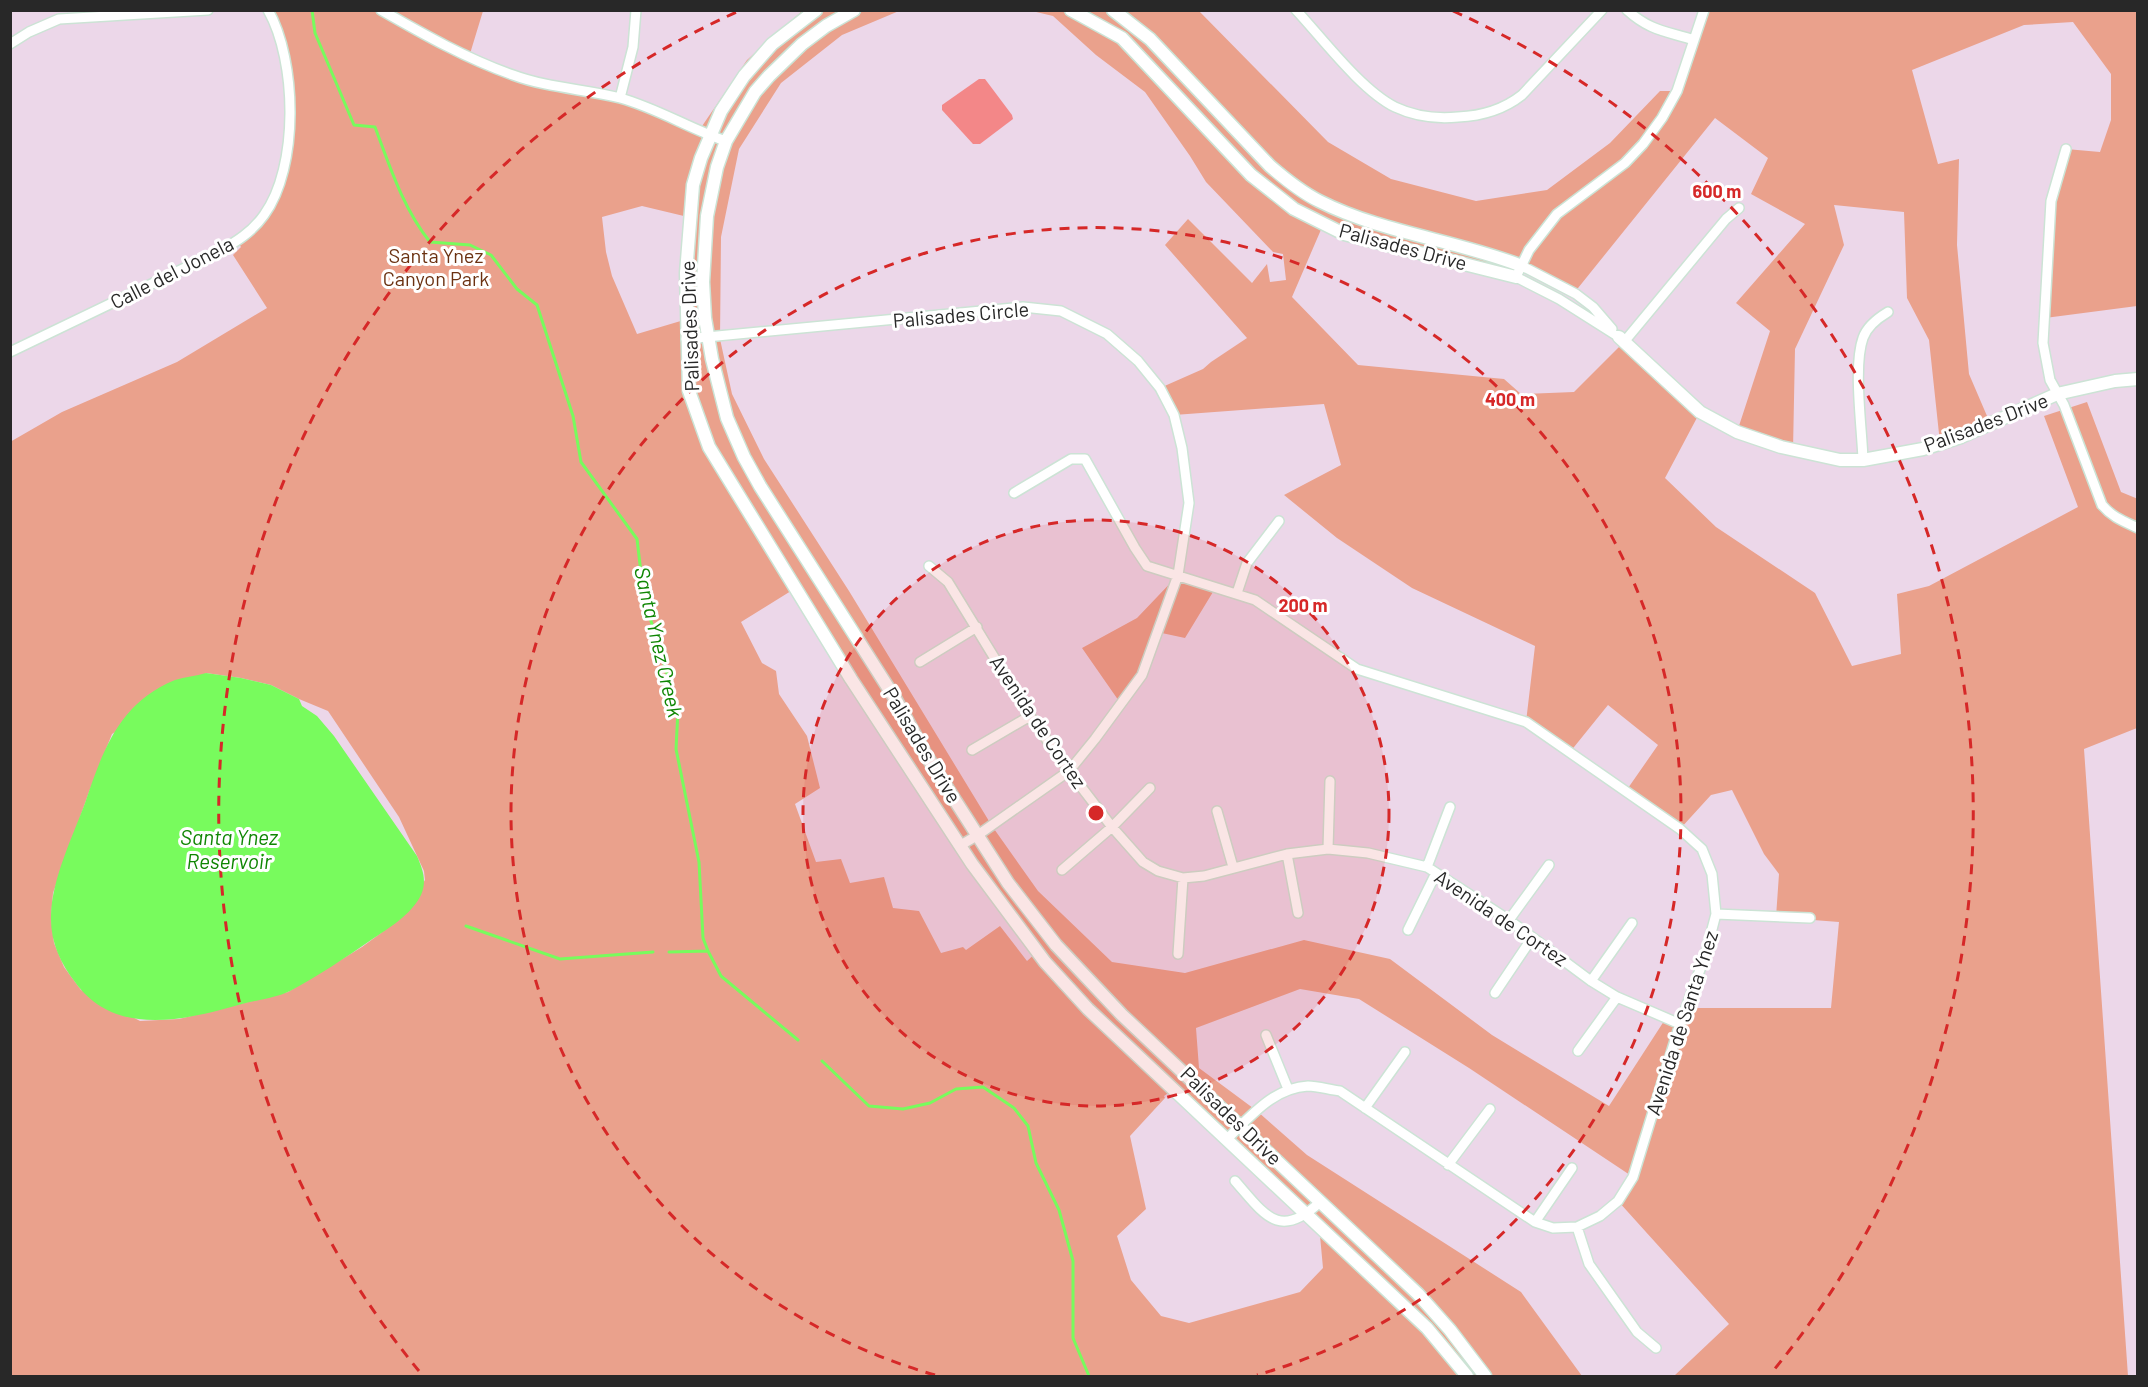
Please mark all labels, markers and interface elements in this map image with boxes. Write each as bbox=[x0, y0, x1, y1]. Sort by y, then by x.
text: 600 m bbox=[1693, 180, 1741, 202]
street label: Palisades Drive bbox=[1337, 217, 1470, 275]
street label: Calle del Jonela bbox=[106, 231, 237, 313]
park label: Santa Ynez Canyon Park bbox=[383, 243, 489, 290]
street label: Palisades Drive bbox=[675, 260, 703, 392]
street label: Palisades Circle bbox=[892, 296, 1030, 332]
street label: Palisades Drive bbox=[1920, 387, 2051, 457]
text: 400 m bbox=[1485, 388, 1535, 410]
water label: Santa Ynez Creek bbox=[630, 564, 689, 720]
text: 200 m bbox=[1278, 594, 1328, 616]
street label: Avenida de Cortez bbox=[986, 650, 1092, 793]
street label: Palisades Drive bbox=[879, 682, 967, 807]
centre of rings bbox=[1086, 803, 1106, 823]
water label: Santa Ynez Reservoir bbox=[180, 824, 279, 873]
street label: Avenida de Cortez bbox=[1431, 864, 1573, 971]
street label: Avenida de Santa Ynez bbox=[1640, 927, 1722, 1118]
street label: Palisades Drive bbox=[1176, 1061, 1287, 1169]

